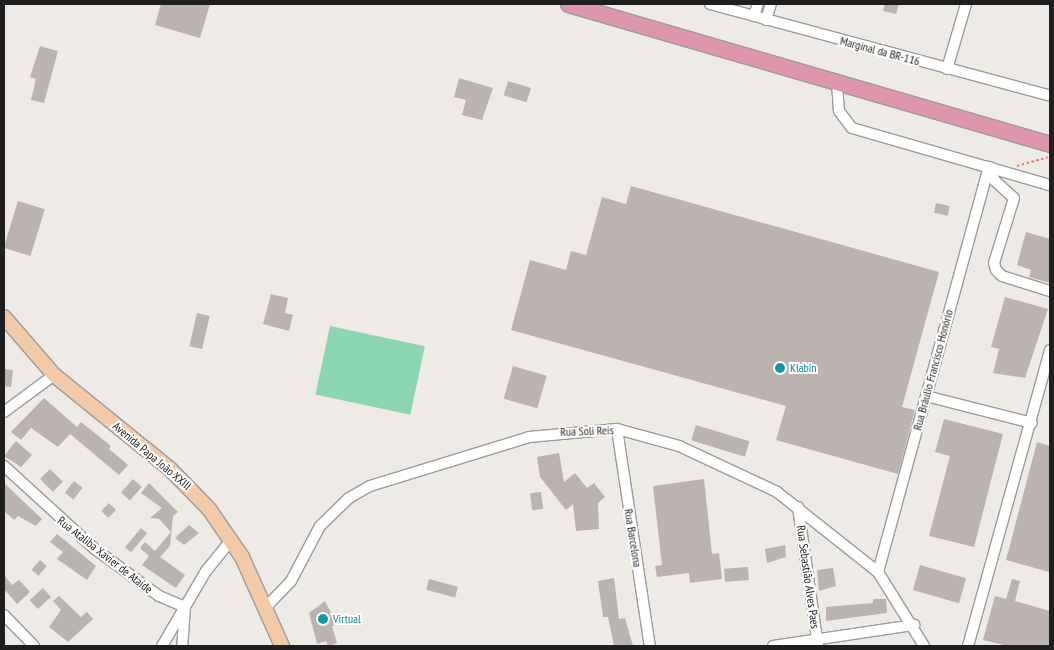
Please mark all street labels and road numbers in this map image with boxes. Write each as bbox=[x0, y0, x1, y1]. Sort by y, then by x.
street label: Marginal da BR-116 bbox=[838, 33, 922, 69]
street label: Rua Bráulio Francisco Honório bbox=[910, 308, 956, 432]
street label: Avenida Papa João XXIII bbox=[110, 419, 194, 493]
street label: Rua Soli Reis bbox=[560, 423, 614, 439]
street label: Rua Barcelona bbox=[621, 508, 645, 568]
street label: Rua Ataliba Xavier de Ataíde bbox=[54, 513, 156, 597]
street label: Rua Sebastião Alves Paes bbox=[794, 524, 822, 630]

